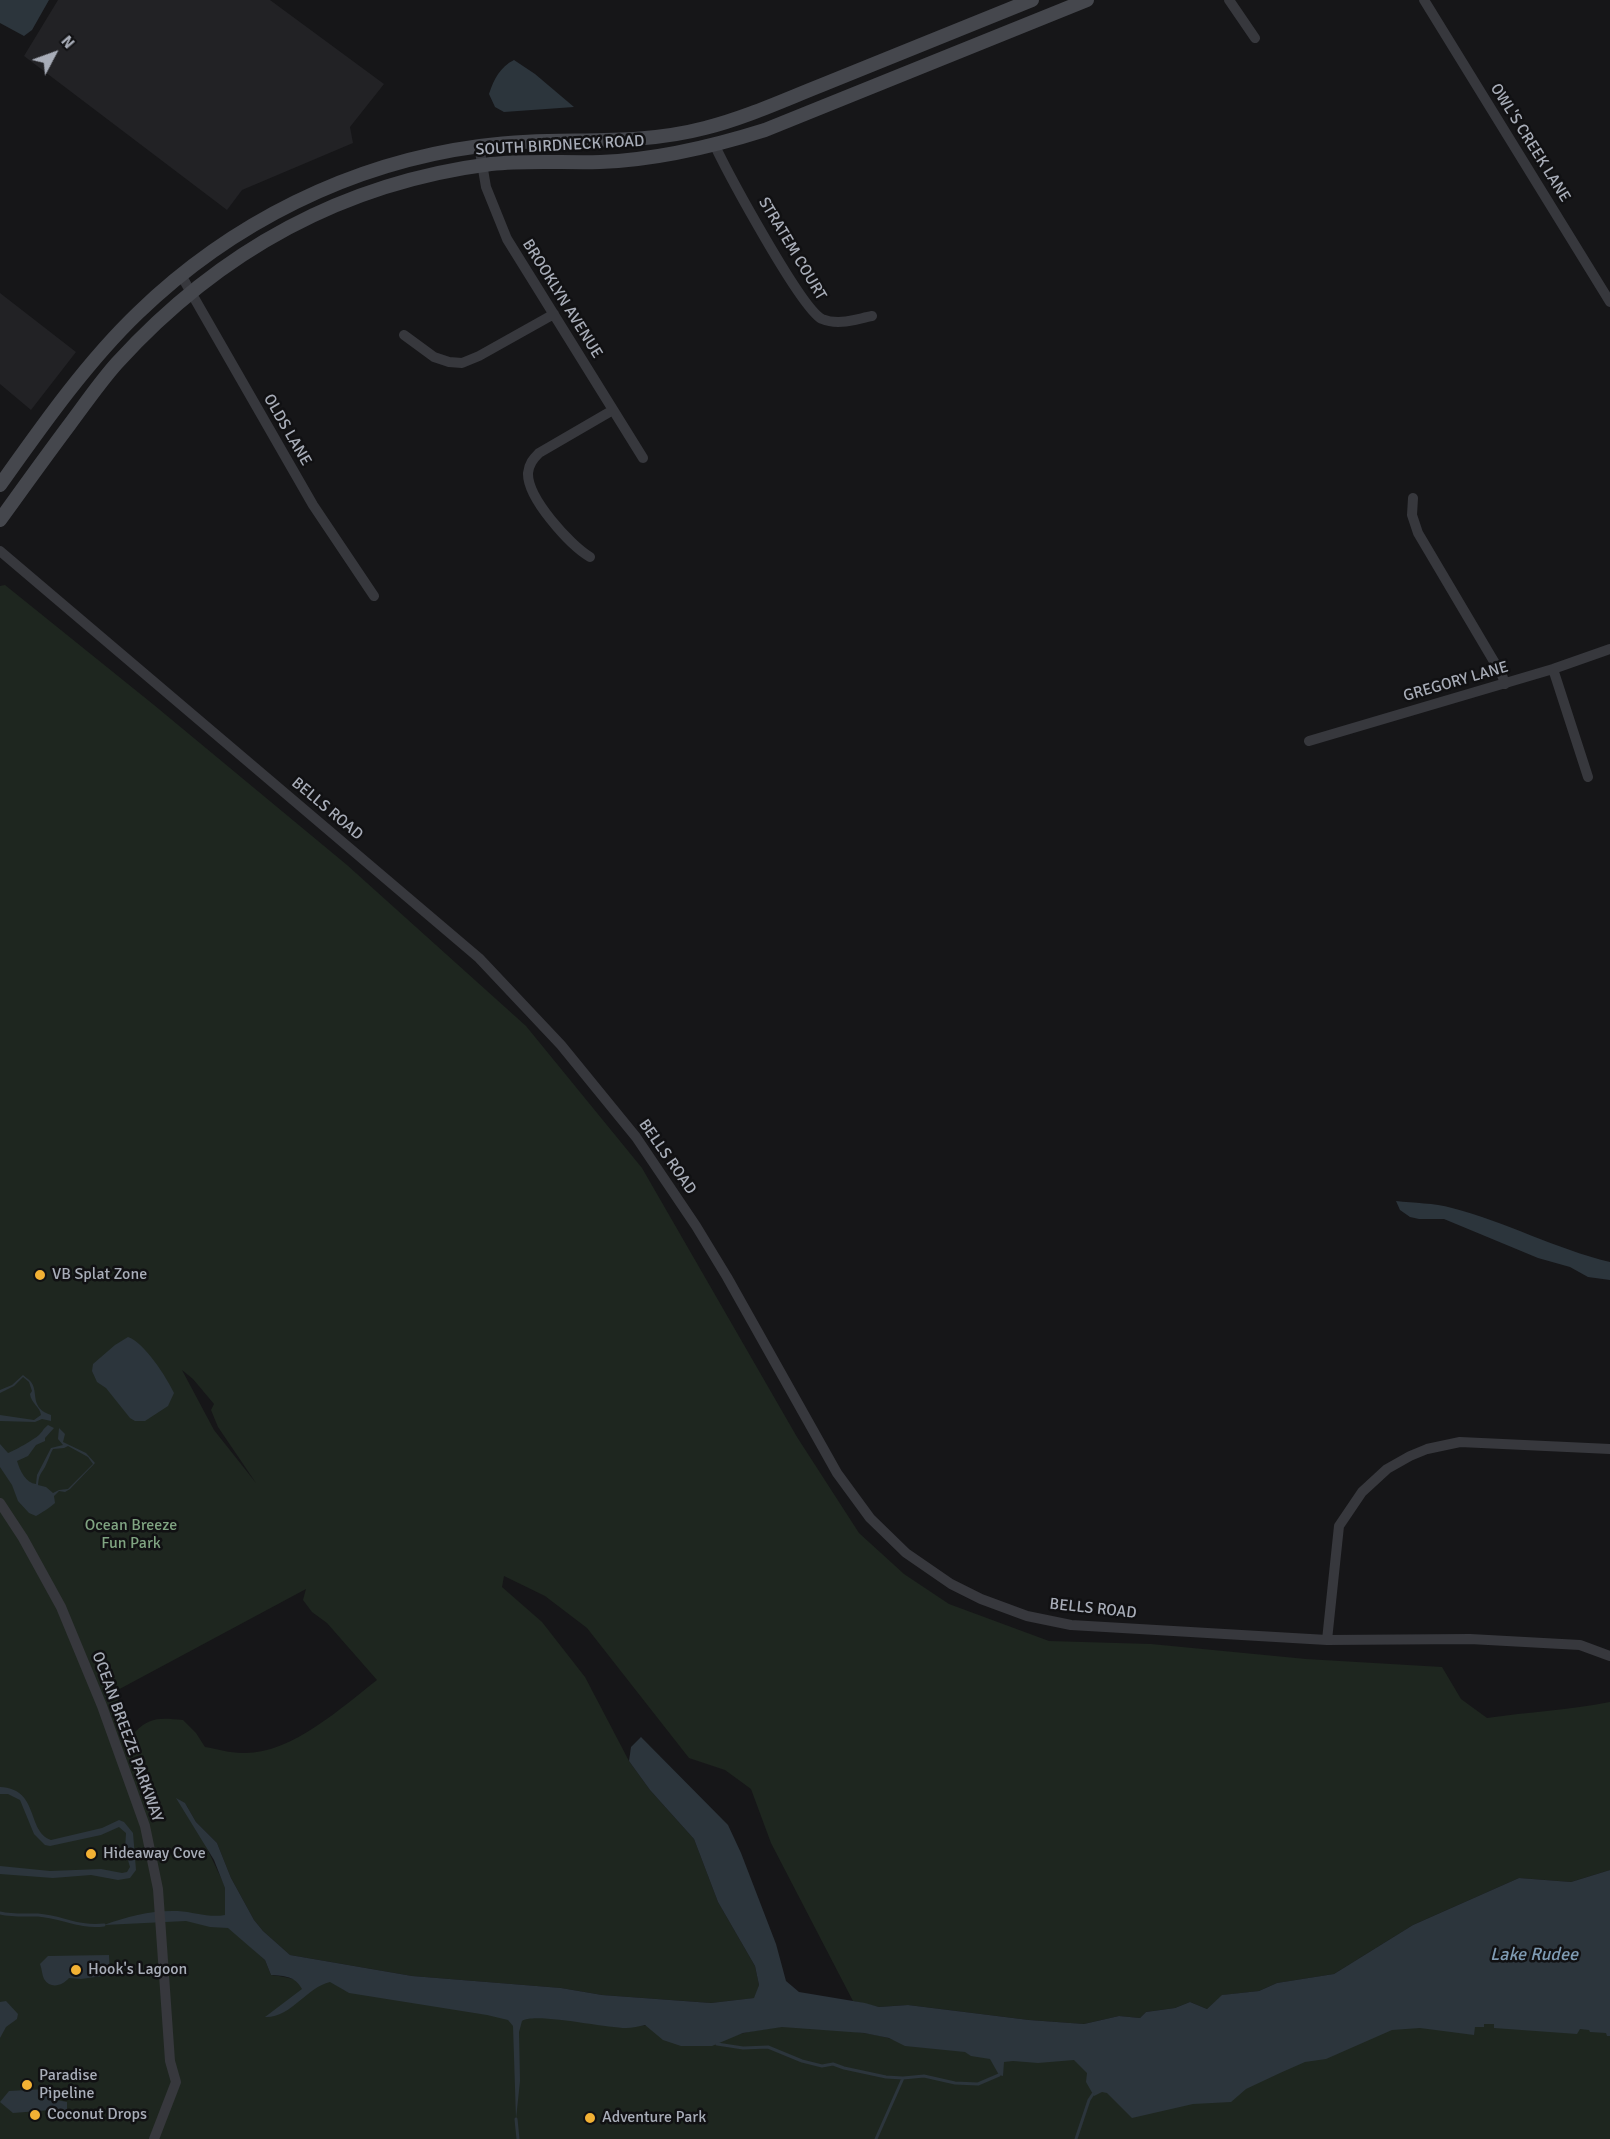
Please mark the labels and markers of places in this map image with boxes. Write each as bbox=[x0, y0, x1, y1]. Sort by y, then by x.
place label: VB Splat Zone bbox=[52, 1265, 147, 1285]
marker: VB Splat Zone bbox=[33, 1268, 47, 1282]
place label: Hideaway Cove bbox=[103, 1844, 206, 1864]
marker: Hideaway Cove bbox=[84, 1847, 98, 1861]
place label: Hook's Lagoon bbox=[88, 1960, 187, 1980]
marker: Hook's Lagoon bbox=[69, 1963, 83, 1977]
place label: Paradise Pipeline bbox=[39, 2066, 97, 2104]
marker: Paradise Pipeline bbox=[20, 2078, 34, 2092]
place label: Coconut Drops bbox=[47, 2105, 147, 2125]
marker: Coconut Drops bbox=[28, 2108, 42, 2122]
place label: Adventure Park bbox=[602, 2108, 706, 2128]
marker: Adventure Park bbox=[583, 2111, 597, 2125]

